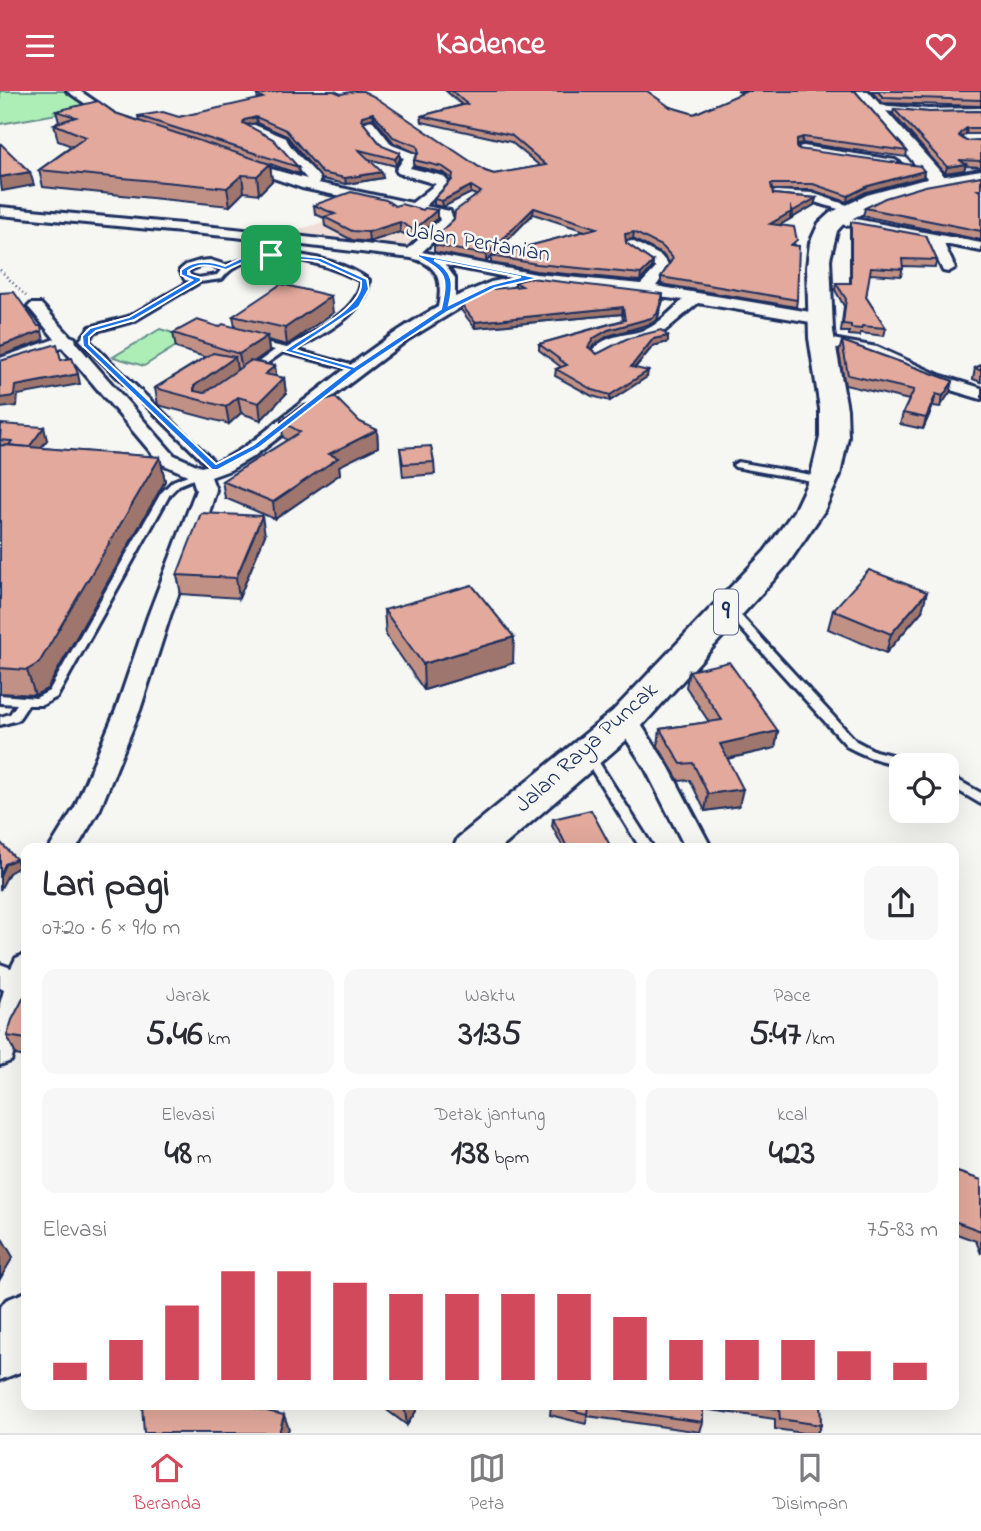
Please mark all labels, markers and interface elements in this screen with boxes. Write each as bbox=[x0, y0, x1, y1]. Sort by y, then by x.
text: Kadence bbox=[436, 22, 545, 69]
icon: menu bbox=[21, 27, 59, 65]
icon: heart bbox=[922, 27, 960, 65]
street label: Jalan Pertanian bbox=[403, 214, 553, 272]
pin bbox=[241, 225, 301, 285]
icon: arrive bbox=[252, 236, 290, 274]
road number: 9 bbox=[714, 590, 738, 635]
street label: Jalan Raya Puncak bbox=[508, 674, 668, 823]
map controls bbox=[889, 753, 959, 823]
button: locate bbox=[889, 753, 959, 823]
text: Lari pagi bbox=[42, 858, 170, 914]
button: share bbox=[864, 866, 938, 940]
text: 07:20 · 6 × 910 m bbox=[42, 912, 180, 945]
text: Jarak bbox=[166, 983, 210, 1010]
text: Waktu bbox=[465, 983, 515, 1010]
text: Pace bbox=[773, 983, 811, 1010]
text: 5.46 bbox=[146, 1010, 203, 1061]
text: 31:35 bbox=[458, 1010, 522, 1061]
text: 5:47 bbox=[749, 1010, 801, 1061]
text: km bbox=[203, 1026, 230, 1053]
text: /km bbox=[801, 1026, 835, 1053]
text: Elevasi bbox=[161, 1102, 215, 1129]
text: Detak jantung bbox=[435, 1102, 545, 1129]
text: kcal bbox=[777, 1102, 807, 1129]
text: 48 bbox=[164, 1129, 192, 1180]
text: 138 bbox=[451, 1129, 489, 1180]
text: 423 bbox=[769, 1129, 815, 1180]
text: m bbox=[192, 1145, 212, 1172]
text: bpm bbox=[489, 1145, 529, 1172]
text: Elevasi bbox=[42, 1214, 107, 1247]
text: 75–83 m bbox=[867, 1214, 938, 1247]
tab: Beranda bbox=[133, 1449, 201, 1518]
tab: Peta bbox=[468, 1449, 506, 1518]
tab: Disimpan bbox=[772, 1449, 848, 1518]

